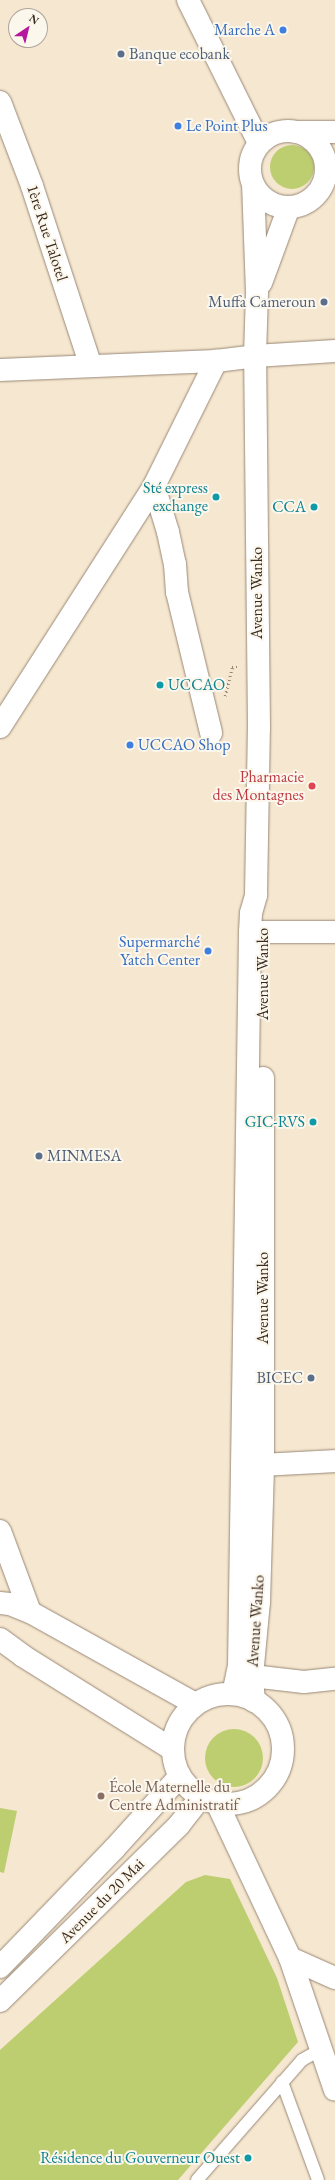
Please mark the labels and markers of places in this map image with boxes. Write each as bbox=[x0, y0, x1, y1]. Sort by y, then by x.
place label: Marche A bbox=[214, 20, 275, 40]
marker: Marche A bbox=[278, 25, 288, 35]
place label: Banque ecobank bbox=[129, 44, 230, 64]
marker: Banque ecobank bbox=[116, 49, 126, 59]
place label: Le Point Plus bbox=[186, 116, 268, 136]
marker: Le Point Plus bbox=[173, 121, 183, 131]
place label: Muffa Cameroun bbox=[208, 292, 316, 312]
marker: Muffa Cameroun bbox=[319, 297, 329, 307]
place label: Sté express exchange bbox=[143, 478, 208, 516]
marker: Sté express exchange bbox=[211, 492, 221, 502]
place label: CCA bbox=[272, 497, 306, 517]
marker: CCA bbox=[309, 502, 319, 512]
place label: UCCAO bbox=[168, 675, 225, 695]
marker: UCCAO bbox=[155, 680, 165, 690]
place label: UCCAO Shop bbox=[138, 735, 230, 755]
marker: UCCAO Shop bbox=[125, 740, 135, 750]
place label: Pharmacie des Montagnes bbox=[213, 767, 304, 805]
marker: Pharmacie des Montagnes bbox=[307, 781, 317, 791]
place label: Supermarché Yatch Center bbox=[119, 932, 200, 970]
marker: Supermarché Yatch Center bbox=[203, 946, 213, 956]
place label: GIC-RVS bbox=[245, 1112, 305, 1132]
marker: GIC-RVS bbox=[308, 1117, 318, 1127]
place label: MINMESA bbox=[47, 1146, 121, 1166]
marker: MINMESA bbox=[34, 1151, 44, 1161]
place label: BICEC bbox=[256, 1368, 303, 1388]
marker: BICEC bbox=[306, 1373, 316, 1383]
place label: École Maternelle du Centre Administratif bbox=[109, 1777, 239, 1815]
marker: École Maternelle du Centre Administratif bbox=[96, 1791, 106, 1801]
place label: Résidence du Gouverneur Ouest bbox=[40, 2148, 240, 2168]
marker: Résidence du Gouverneur Ouest bbox=[243, 2153, 253, 2163]

